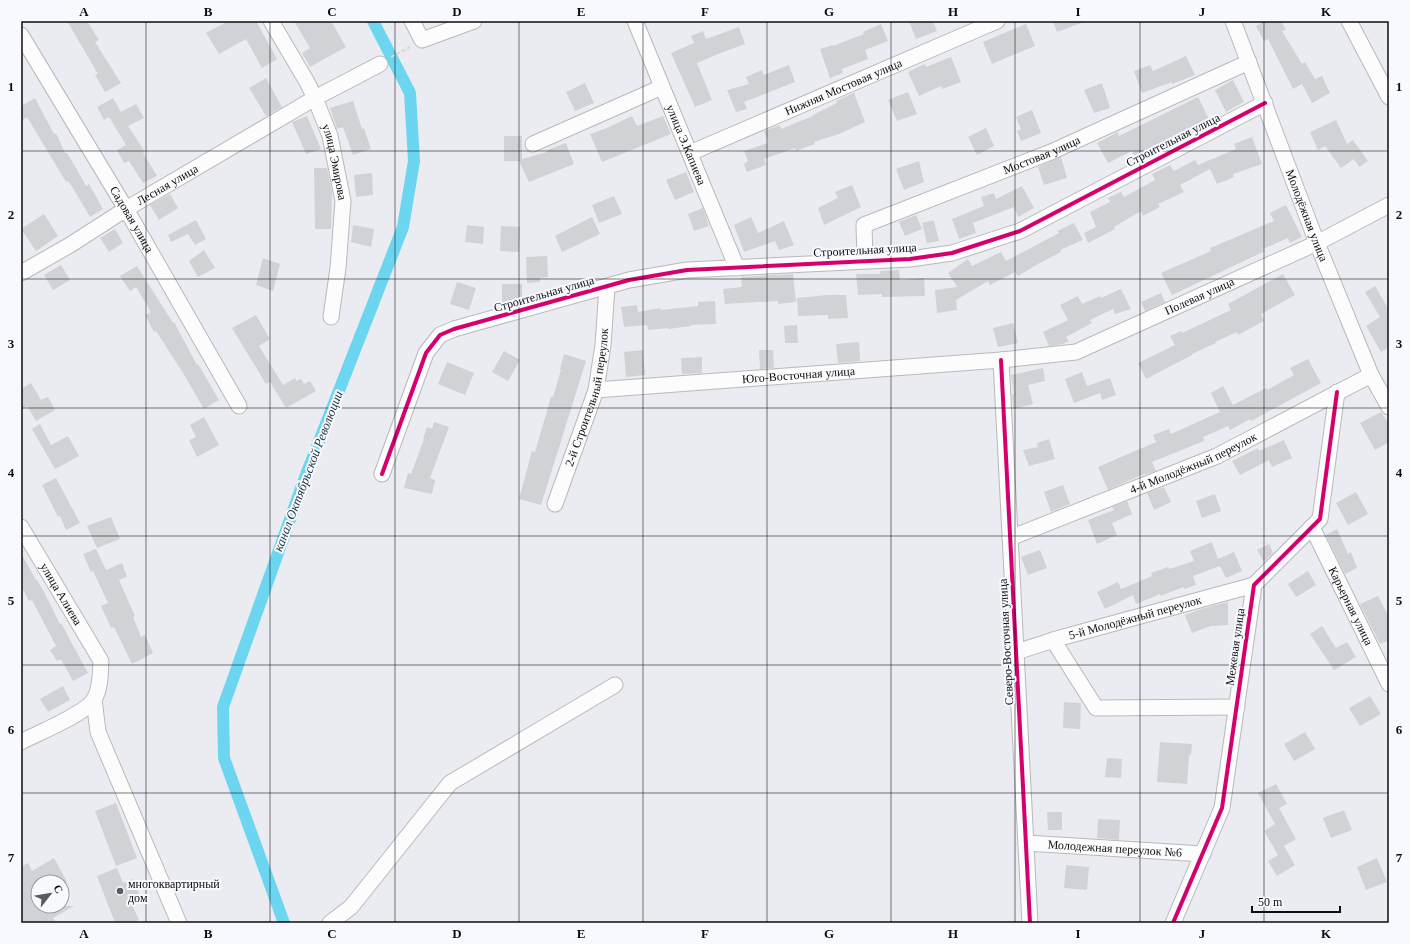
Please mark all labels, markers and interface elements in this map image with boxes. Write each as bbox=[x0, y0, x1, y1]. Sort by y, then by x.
text: A bbox=[79, 4, 89, 19]
text: B bbox=[204, 4, 213, 19]
text: C bbox=[327, 4, 337, 19]
text: D bbox=[452, 4, 462, 19]
text: E bbox=[577, 4, 585, 19]
text: F bbox=[701, 4, 709, 19]
text: G bbox=[824, 4, 834, 19]
text: H bbox=[948, 4, 958, 19]
text: I bbox=[1075, 4, 1081, 19]
text: J bbox=[1199, 4, 1206, 19]
text: K bbox=[1321, 4, 1332, 19]
street label: Нижняя Мостовая улица bbox=[783, 55, 905, 118]
text: 1 bbox=[8, 79, 14, 94]
text: 1 bbox=[1396, 79, 1402, 94]
street label: улица Э.Капиева bbox=[663, 103, 709, 188]
street label: Строительная улица bbox=[1124, 110, 1223, 170]
street label: улица Эмирова bbox=[319, 122, 350, 202]
street label: Мостовая улица bbox=[1001, 132, 1083, 177]
street label: Лесная улица bbox=[134, 161, 201, 208]
street label: Молодёжная улица bbox=[1283, 167, 1331, 264]
street label: Садовая улица bbox=[107, 184, 157, 256]
text: 2 bbox=[8, 207, 14, 222]
text: 2 bbox=[1396, 207, 1402, 222]
street label: Строительная улица bbox=[813, 240, 918, 260]
street label: Строительная улица bbox=[492, 273, 596, 315]
street label: Полевая улица bbox=[1162, 274, 1237, 318]
street label: 2-й Строительный переулок bbox=[562, 328, 611, 468]
text: 3 bbox=[8, 336, 15, 351]
text: 3 bbox=[1396, 336, 1403, 351]
street label: Юго-Восточная улица bbox=[741, 364, 856, 386]
water label: канал Октябрьской Революции bbox=[270, 388, 346, 553]
street label: 4-й Молодёжный переулок bbox=[1128, 429, 1259, 497]
text: 4 bbox=[8, 465, 15, 480]
text: 4 bbox=[1396, 465, 1403, 480]
street label: улица Алиева bbox=[37, 560, 85, 628]
street label: Карьерная улица bbox=[1326, 564, 1376, 648]
street label: Северо-Восточная улица bbox=[996, 578, 1016, 706]
text: 5 bbox=[8, 593, 15, 608]
street label: 5-й Молодёжный переулок bbox=[1067, 593, 1203, 642]
text: 5 bbox=[1396, 593, 1403, 608]
street label: Межевая улица bbox=[1223, 607, 1247, 687]
text: 6 bbox=[8, 722, 15, 737]
text: 6 bbox=[1396, 722, 1403, 737]
street label: Молодежная переулок №6 bbox=[1047, 837, 1182, 860]
text: 7 bbox=[8, 850, 15, 865]
text: 7 bbox=[1396, 850, 1403, 865]
north arrow bbox=[30, 874, 70, 914]
place label: многоквартирный дом bbox=[128, 877, 220, 905]
text: С bbox=[51, 882, 66, 895]
marker: многоквартирный дом bbox=[115, 886, 125, 896]
scale bar bbox=[1252, 888, 1340, 914]
text: 50 m bbox=[1258, 895, 1283, 909]
text: A bbox=[79, 926, 89, 941]
text: B bbox=[204, 926, 213, 941]
text: C bbox=[327, 926, 337, 941]
text: D bbox=[452, 926, 462, 941]
text: E bbox=[577, 926, 585, 941]
text: F bbox=[701, 926, 709, 941]
text: G bbox=[824, 926, 834, 941]
text: H bbox=[948, 926, 958, 941]
text: I bbox=[1075, 926, 1081, 941]
text: J bbox=[1199, 926, 1206, 941]
text: K bbox=[1321, 926, 1332, 941]

